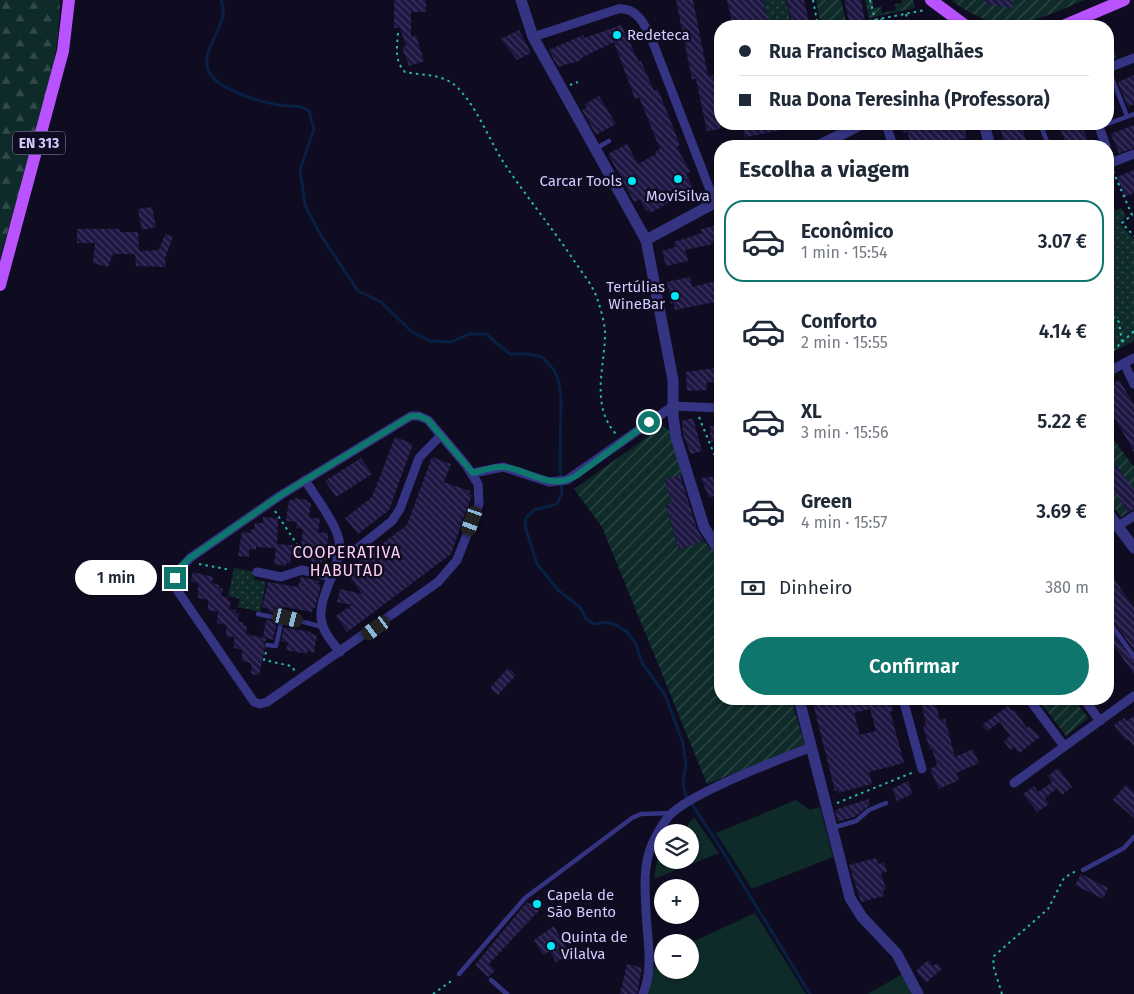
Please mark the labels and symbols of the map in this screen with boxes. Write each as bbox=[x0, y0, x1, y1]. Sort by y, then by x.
place label: Redeteca bbox=[627, 26, 690, 44]
marker: Redeteca bbox=[611, 29, 623, 41]
road number: EN 313 bbox=[13, 132, 65, 154]
place label: Carcar Tools bbox=[539, 172, 622, 190]
marker: MoviSilva bbox=[672, 173, 684, 185]
marker: Carcar Tools bbox=[626, 175, 638, 187]
place label: MoviSilva bbox=[646, 187, 710, 205]
place label: Tertúlias WineBar bbox=[606, 278, 665, 313]
marker: Tertúlias WineBar bbox=[669, 290, 681, 302]
route start bbox=[638, 411, 660, 433]
car bbox=[459, 504, 484, 538]
district label: COOPERATIVA HABUTAD bbox=[293, 543, 401, 580]
callout: 1 min bbox=[75, 560, 158, 596]
route end bbox=[164, 567, 186, 589]
car bbox=[271, 607, 304, 629]
car bbox=[359, 613, 392, 643]
place label: Capela de São Bento bbox=[547, 886, 616, 921]
marker: Capela de São Bento bbox=[531, 898, 543, 910]
place label: Quinta de Vilalva bbox=[561, 928, 628, 963]
marker: Quinta de Vilalva bbox=[545, 940, 557, 952]

